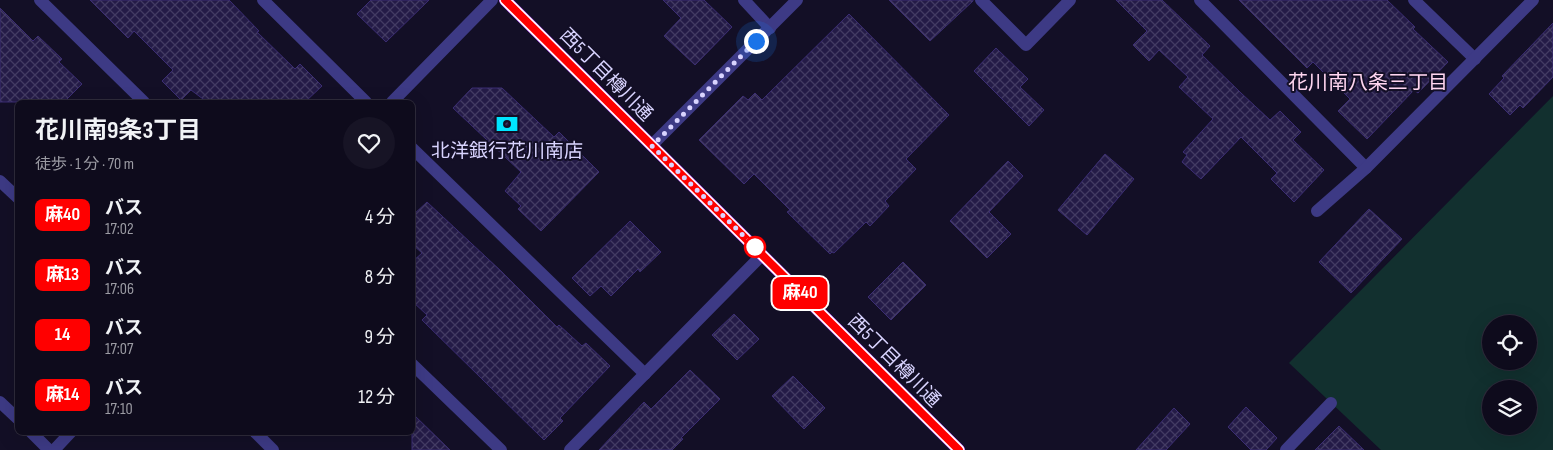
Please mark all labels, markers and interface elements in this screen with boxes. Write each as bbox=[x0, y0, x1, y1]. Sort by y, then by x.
street label: 西5丁目樽川通 bbox=[555, 24, 657, 126]
your location bbox=[744, 29, 769, 54]
district label: 花川南八条三丁目 bbox=[1288, 71, 1448, 95]
bank icon: 北洋銀行花川南店 bbox=[494, 111, 520, 137]
text: 花川南9条3丁目 bbox=[35, 116, 201, 145]
button: heart bbox=[343, 117, 395, 169]
place label: 北洋銀行花川南店 bbox=[431, 140, 583, 163]
text: 徒歩 · 1 分 · 70 m bbox=[35, 155, 134, 174]
text: バス bbox=[105, 197, 143, 220]
text: 麻40 bbox=[45, 204, 80, 225]
text: 4 分 bbox=[365, 206, 395, 229]
text: 17:02 bbox=[105, 220, 134, 239]
unlabelled marker bbox=[744, 236, 766, 258]
text: バス bbox=[105, 257, 143, 280]
text: 麻13 bbox=[46, 264, 79, 285]
text: 8 分 bbox=[365, 266, 395, 289]
line badge: 麻40 bbox=[771, 277, 829, 309]
text: 17:06 bbox=[105, 280, 134, 299]
text: 麻40 bbox=[783, 282, 817, 303]
street label: 西5丁目樽川通 bbox=[843, 310, 945, 412]
map controls bbox=[1482, 315, 1537, 435]
button: locate bbox=[1482, 315, 1537, 370]
text: バス bbox=[105, 317, 143, 340]
text: 14 bbox=[55, 324, 70, 345]
text: 9 分 bbox=[365, 326, 395, 349]
text: 17:07 bbox=[105, 340, 133, 359]
text: バス bbox=[105, 377, 143, 400]
button: layers bbox=[1482, 380, 1537, 435]
text: 麻14 bbox=[46, 384, 79, 405]
text: 12 分 bbox=[358, 386, 395, 409]
text: 17:10 bbox=[105, 400, 133, 419]

